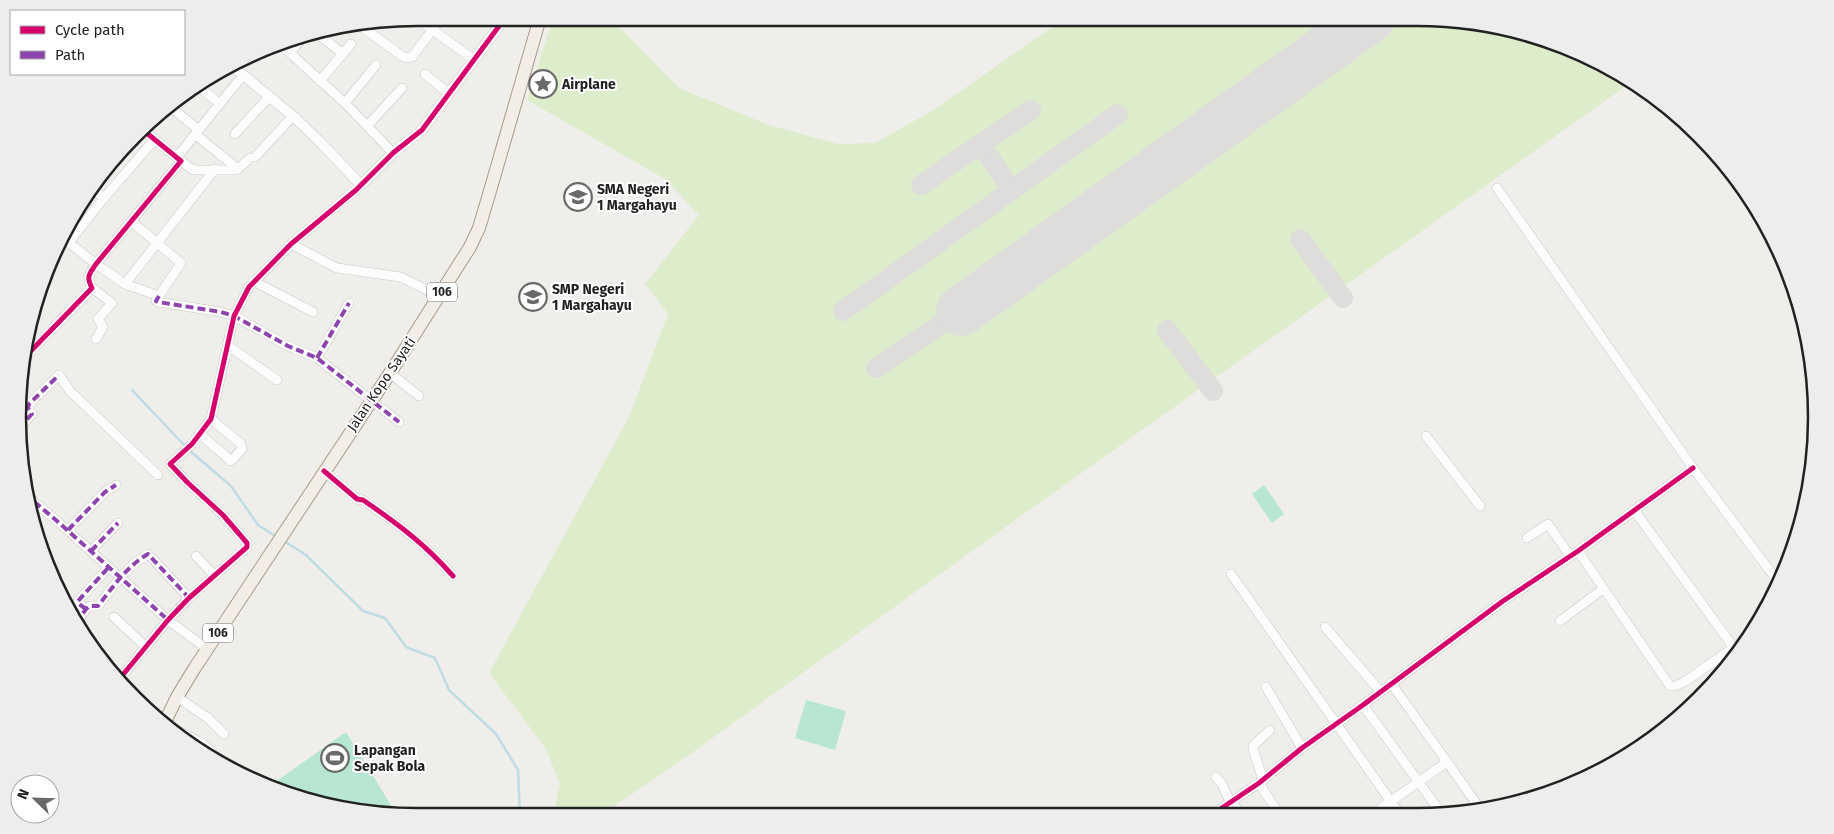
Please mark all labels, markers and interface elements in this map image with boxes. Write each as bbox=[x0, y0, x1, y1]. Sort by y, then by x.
legend bbox=[10, 10, 185, 75]
text: Cycle path bbox=[55, 21, 125, 39]
text: Path bbox=[55, 46, 85, 64]
place icon: Airplane bbox=[528, 69, 558, 99]
place label: Airplane bbox=[561, 76, 616, 93]
place label: SMA Negeri 1 Margahayu bbox=[597, 181, 677, 214]
school or university icon: SMA Negeri 1 Margahayu bbox=[563, 182, 593, 212]
place label: SMP Negeri 1 Margahayu bbox=[552, 281, 632, 314]
road number: 106 bbox=[427, 282, 457, 302]
school or university icon: SMP Negeri 1 Margahayu bbox=[518, 282, 548, 312]
street label: Jalan Kopo Sayati bbox=[344, 334, 419, 435]
road number: 106 bbox=[203, 624, 233, 642]
place label: Lapangan Sepak Bola bbox=[354, 742, 426, 775]
sports icon: Lapangan Sepak Bola bbox=[320, 743, 350, 773]
north arrow bbox=[10, 774, 60, 824]
text: N bbox=[14, 787, 33, 802]

